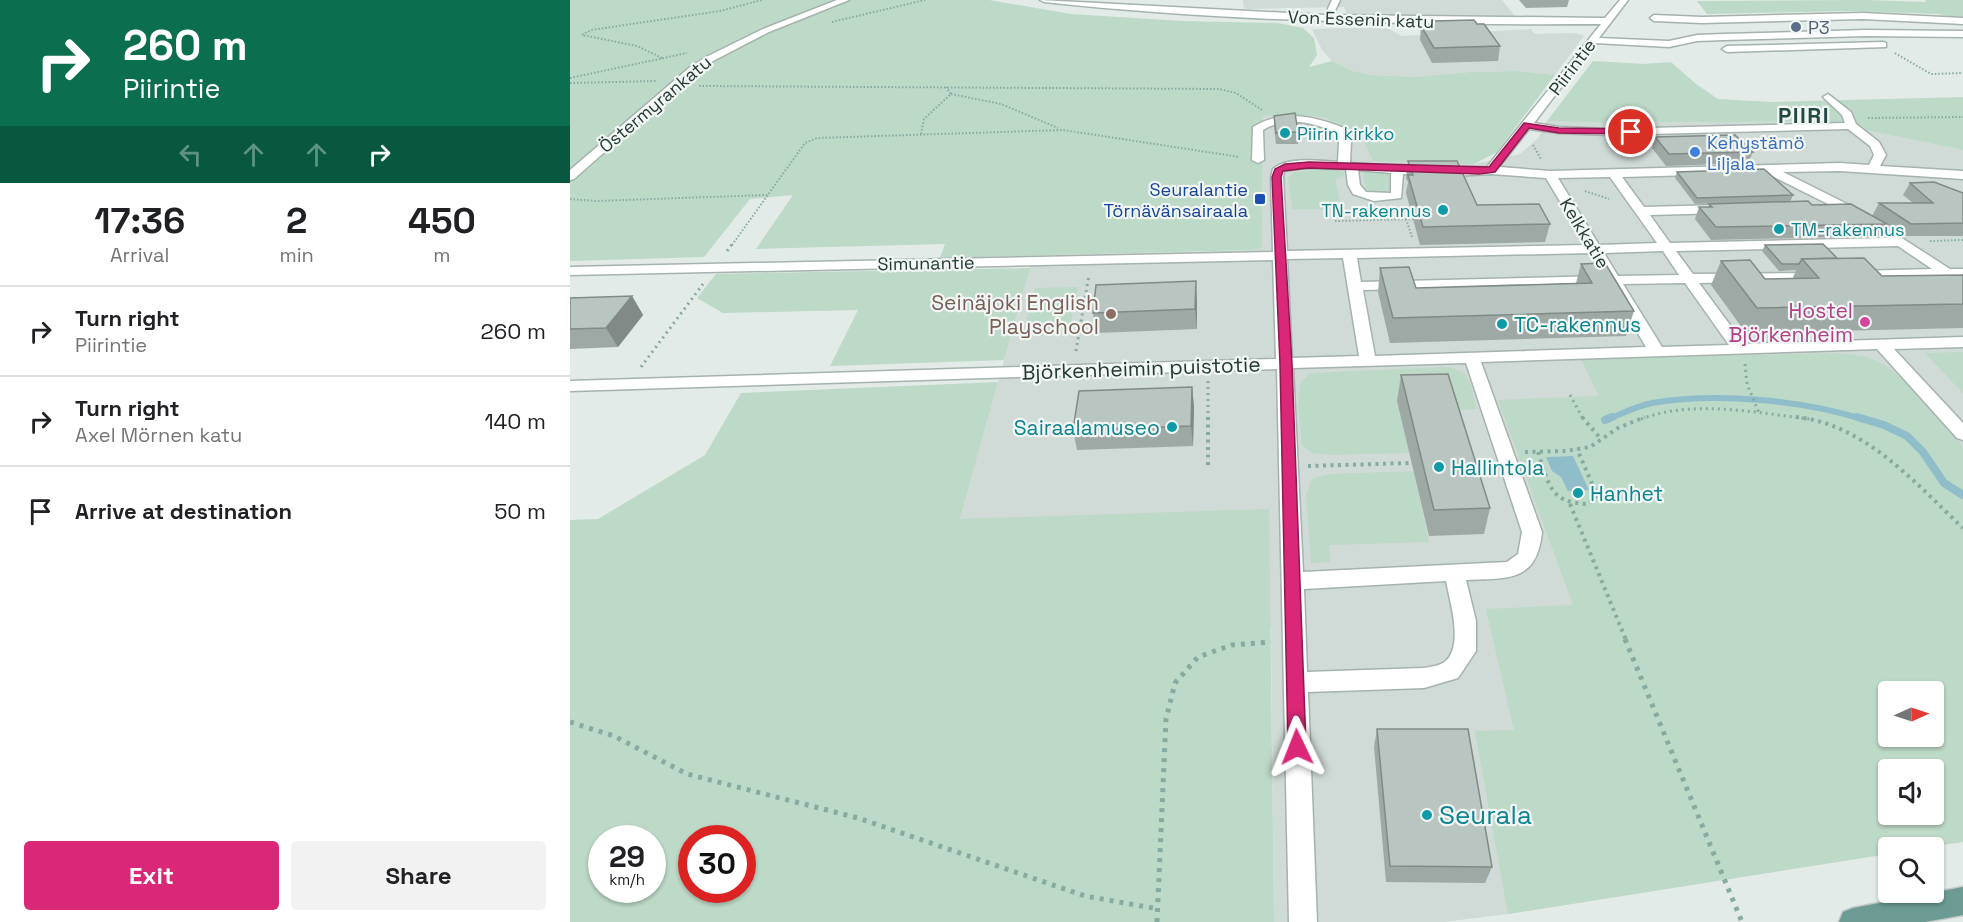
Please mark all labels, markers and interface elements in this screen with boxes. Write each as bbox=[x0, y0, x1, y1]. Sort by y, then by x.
street label: Von Essenin katu bbox=[1287, 5, 1435, 33]
place label: P3 bbox=[1808, 16, 1830, 39]
text: 260 m bbox=[123, 19, 248, 72]
marker: P3 bbox=[1789, 20, 1803, 34]
icon: right bbox=[24, 24, 102, 102]
street label: Piirintie bbox=[1543, 34, 1601, 100]
street label: Östermyrankatu bbox=[594, 50, 716, 158]
text: Piirintie bbox=[123, 71, 220, 106]
district label: PIIRI bbox=[1778, 101, 1830, 129]
pin bbox=[1605, 106, 1656, 157]
icon: arrive bbox=[1614, 115, 1647, 148]
place label: Piirin kirkko bbox=[1297, 122, 1394, 145]
marker: Piirin kirkko bbox=[1278, 126, 1292, 140]
place label: Kehystämö Liljala bbox=[1707, 131, 1805, 175]
icon: left bbox=[174, 138, 207, 171]
icon: ahead bbox=[237, 138, 270, 171]
icon: ahead bbox=[300, 138, 333, 171]
icon: right bbox=[363, 138, 396, 171]
marker: Kehystämö Liljala bbox=[1688, 145, 1702, 159]
place label: Seuralantie Törnävänsairaala bbox=[1103, 178, 1248, 222]
marker: Seuralantie Törnävänsairaala bbox=[1253, 192, 1267, 206]
street label: Kelkkatie bbox=[1555, 194, 1615, 272]
text: 17:36 bbox=[94, 198, 185, 244]
text: 2 bbox=[286, 198, 307, 244]
text: 450 bbox=[408, 198, 476, 244]
place label: TN-rakennus bbox=[1321, 199, 1431, 222]
marker: TN-rakennus bbox=[1436, 203, 1450, 217]
place label: TM-rakennus bbox=[1791, 218, 1904, 241]
marker: TM-rakennus bbox=[1772, 222, 1786, 236]
text: Arrival bbox=[110, 242, 169, 268]
text: min bbox=[279, 242, 314, 268]
text: m bbox=[433, 242, 451, 268]
street label: Simunantie bbox=[877, 251, 975, 275]
place label: Seinäjoki English Playschool bbox=[931, 289, 1099, 340]
place label: Hostel Björkenheim bbox=[1728, 297, 1853, 348]
text: Turn right bbox=[75, 304, 180, 332]
marker: Seinäjoki English Playschool bbox=[1104, 307, 1118, 321]
place label: TC-rakennus bbox=[1514, 311, 1641, 338]
icon: right bbox=[24, 315, 57, 348]
marker: Hostel Björkenheim bbox=[1858, 315, 1872, 329]
text: 260 m bbox=[481, 317, 546, 345]
marker: TC-rakennus bbox=[1495, 317, 1509, 331]
text: Piirintie bbox=[75, 332, 147, 358]
street label: Björkenheimin puistotie bbox=[1021, 350, 1261, 386]
text: Turn right bbox=[75, 394, 180, 422]
icon: right bbox=[24, 405, 57, 438]
text: 140 m bbox=[484, 407, 546, 435]
place label: Sairaalamuseo bbox=[1014, 414, 1160, 441]
marker: Sairaalamuseo bbox=[1165, 420, 1179, 434]
text: Axel Mörnen katu bbox=[75, 422, 242, 448]
place label: Hallintola bbox=[1451, 454, 1544, 481]
marker: Hallintola bbox=[1432, 460, 1446, 474]
place label: Hanhet bbox=[1590, 480, 1663, 507]
marker: Hanhet bbox=[1571, 486, 1585, 500]
icon: arrive bbox=[24, 495, 57, 528]
text: Arrive at destination bbox=[75, 497, 292, 525]
text: 50 m bbox=[494, 497, 546, 525]
north arrow bbox=[1878, 681, 1944, 747]
map controls bbox=[1878, 681, 1944, 903]
position arrow bbox=[1265, 715, 1329, 779]
button: sound bbox=[1878, 759, 1944, 825]
place label: Seurala bbox=[1439, 798, 1532, 832]
marker: Seurala bbox=[1420, 808, 1434, 822]
speed limit sign: 30 bbox=[678, 825, 756, 903]
text: 29 bbox=[609, 837, 645, 876]
button: search bbox=[1878, 837, 1944, 903]
button: Exit bbox=[24, 841, 279, 910]
button: Share bbox=[291, 841, 546, 910]
text: km/h bbox=[609, 870, 645, 889]

